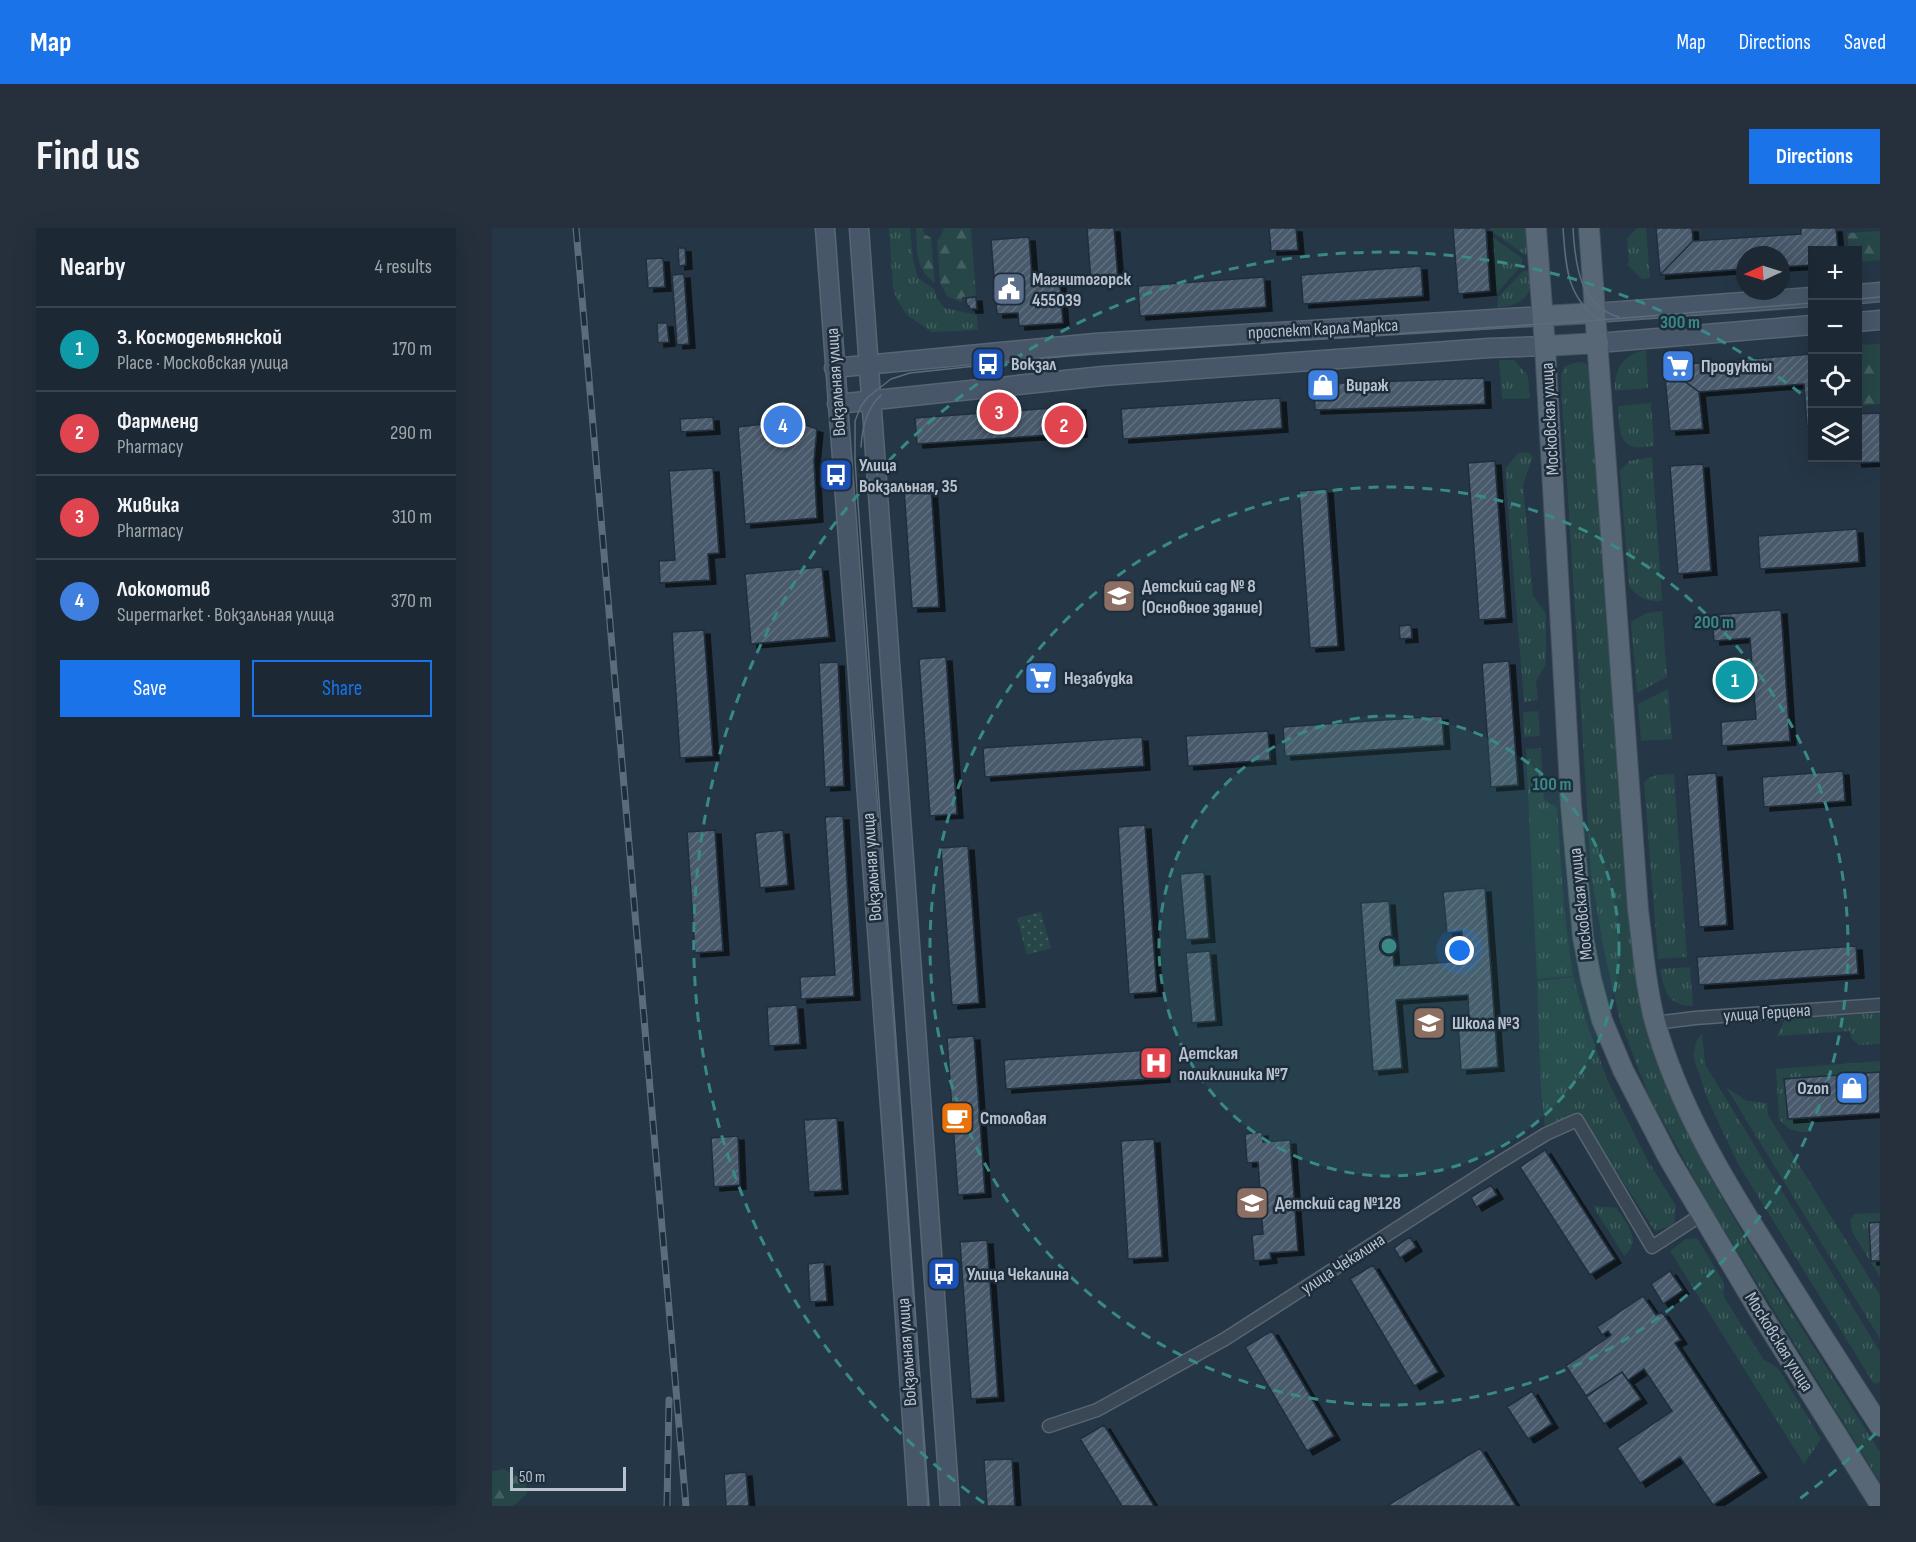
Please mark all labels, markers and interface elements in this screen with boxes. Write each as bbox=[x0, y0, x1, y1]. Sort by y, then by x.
text: Map bbox=[30, 26, 71, 59]
text: Map bbox=[1676, 30, 1706, 55]
text: Directions bbox=[1739, 30, 1811, 55]
text: Saved bbox=[1844, 30, 1886, 55]
button: Directions bbox=[1749, 129, 1880, 184]
text: Find us bbox=[36, 131, 140, 182]
north arrow bbox=[1736, 246, 1790, 300]
map controls bbox=[1808, 246, 1862, 462]
button: + bbox=[1808, 246, 1862, 300]
text: Nearby bbox=[60, 252, 126, 283]
text: 4 results bbox=[375, 255, 432, 279]
place label: Магнитогорск 455039 bbox=[1032, 269, 1132, 311]
public building icon: Магнитогорск 455039 bbox=[991, 271, 1027, 307]
button: − bbox=[1808, 300, 1862, 354]
text: 300 m bbox=[1660, 312, 1700, 333]
street label: проспект Карла Маркса bbox=[1247, 315, 1399, 343]
text: З. Космодемьянской bbox=[117, 324, 282, 351]
street label: Вокзальная улица bbox=[822, 327, 850, 437]
text: 1 bbox=[76, 337, 83, 361]
text: 170 m bbox=[392, 337, 432, 361]
bus stop icon: Вокзал bbox=[970, 346, 1006, 382]
supermarket icon: Продукты bbox=[1660, 348, 1696, 384]
text: Place · Московская улица bbox=[117, 351, 289, 375]
place label: Вокзал bbox=[1011, 354, 1057, 375]
button: locate bbox=[1808, 354, 1862, 408]
place label: Продукты bbox=[1701, 356, 1772, 377]
street label: Московская улица bbox=[1537, 362, 1563, 476]
shop icon: Вираж bbox=[1305, 367, 1341, 403]
place label: Вираж bbox=[1346, 375, 1389, 396]
pin: 3 bbox=[980, 390, 1018, 435]
pin: 4 bbox=[764, 402, 802, 448]
pin: 2 bbox=[1044, 402, 1084, 448]
text: Фармленд bbox=[117, 408, 199, 435]
button: layers bbox=[1808, 408, 1862, 462]
text: 2 bbox=[75, 421, 84, 445]
text: 290 m bbox=[390, 421, 432, 445]
text: Pharmacy bbox=[117, 435, 184, 459]
place label: Улица Вокзальная, 35 bbox=[859, 455, 958, 497]
bus stop icon: Улица Вокзальная, 35 bbox=[818, 457, 854, 493]
text: Живика bbox=[117, 492, 179, 519]
text: 3 bbox=[75, 505, 84, 529]
text: 310 m bbox=[392, 505, 432, 529]
text: Pharmacy bbox=[117, 519, 184, 543]
text: Локомотив bbox=[117, 576, 210, 603]
place label: Детский сад № 8 (Основное здание) bbox=[1142, 576, 1263, 618]
school or university icon: Детский сад № 8 (Основное здание) bbox=[1101, 578, 1137, 614]
text: 4 bbox=[75, 589, 84, 613]
text: 370 m bbox=[391, 589, 432, 613]
text: Supermarket · Вокзальная улица bbox=[117, 603, 334, 627]
text: 200 m bbox=[1694, 612, 1734, 633]
pin: 1 bbox=[1716, 658, 1754, 702]
button: Save bbox=[60, 660, 240, 717]
button: Share bbox=[252, 660, 432, 717]
supermarket icon: Незабудка bbox=[1023, 660, 1059, 696]
place label: Незабудка bbox=[1064, 668, 1133, 689]
text: 100 m bbox=[1533, 774, 1572, 795]
street label: Вокзальная улица bbox=[858, 812, 886, 922]
street label: Московская улица bbox=[1565, 847, 1597, 961]
centre of rings bbox=[1379, 936, 1399, 956]
your location bbox=[1445, 936, 1474, 965]
street label: улица Герцена bbox=[1723, 999, 1811, 1027]
school or university icon: Школа №3 bbox=[1411, 1005, 1447, 1041]
place label: Школа №3 bbox=[1452, 1013, 1520, 1034]
place label: Детская поликлиника №7 bbox=[1179, 1043, 1288, 1085]
hospital icon: Детская поликлиника №7 bbox=[1138, 1045, 1174, 1081]
shop icon: Ozon bbox=[1834, 1070, 1870, 1106]
place label: Ozon bbox=[1797, 1078, 1829, 1099]
cafe icon: Столовая bbox=[939, 1100, 975, 1136]
place label: Столовая bbox=[980, 1108, 1047, 1129]
school or university icon: Детский сад №128 bbox=[1234, 1185, 1270, 1221]
place label: Детский сад №128 bbox=[1275, 1193, 1401, 1214]
street label: улица Чекалина bbox=[1297, 1229, 1389, 1299]
bus stop icon: Улица Чекалина bbox=[926, 1256, 962, 1292]
place label: Улица Чекалина bbox=[967, 1264, 1069, 1285]
street label: Московская улица bbox=[1740, 1289, 1818, 1395]
street label: Вокзальная улица bbox=[893, 1297, 921, 1407]
scale bar bbox=[510, 1464, 626, 1492]
text: 50 m bbox=[519, 1468, 545, 1487]

